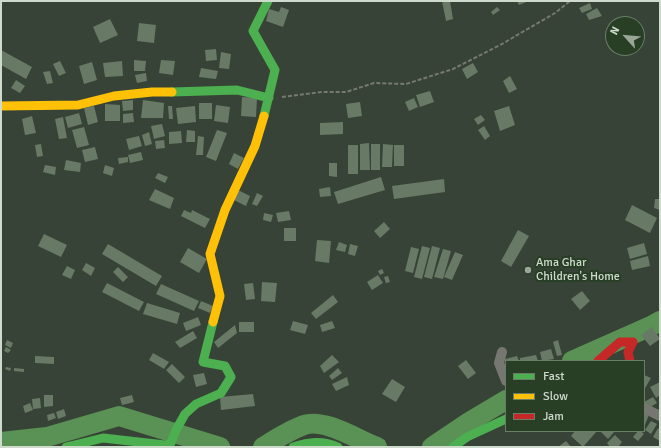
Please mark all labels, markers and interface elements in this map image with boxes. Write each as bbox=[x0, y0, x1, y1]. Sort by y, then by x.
north arrow bbox=[605, 16, 645, 56]
text: N bbox=[607, 24, 622, 37]
place label: Ama Ghar Children's Home bbox=[536, 256, 620, 284]
marker: Ama Ghar Children's Home bbox=[523, 265, 533, 275]
legend bbox=[505, 360, 645, 432]
text: Fast bbox=[543, 369, 564, 384]
text: Slow bbox=[543, 389, 568, 404]
text: Jam bbox=[543, 409, 564, 424]

